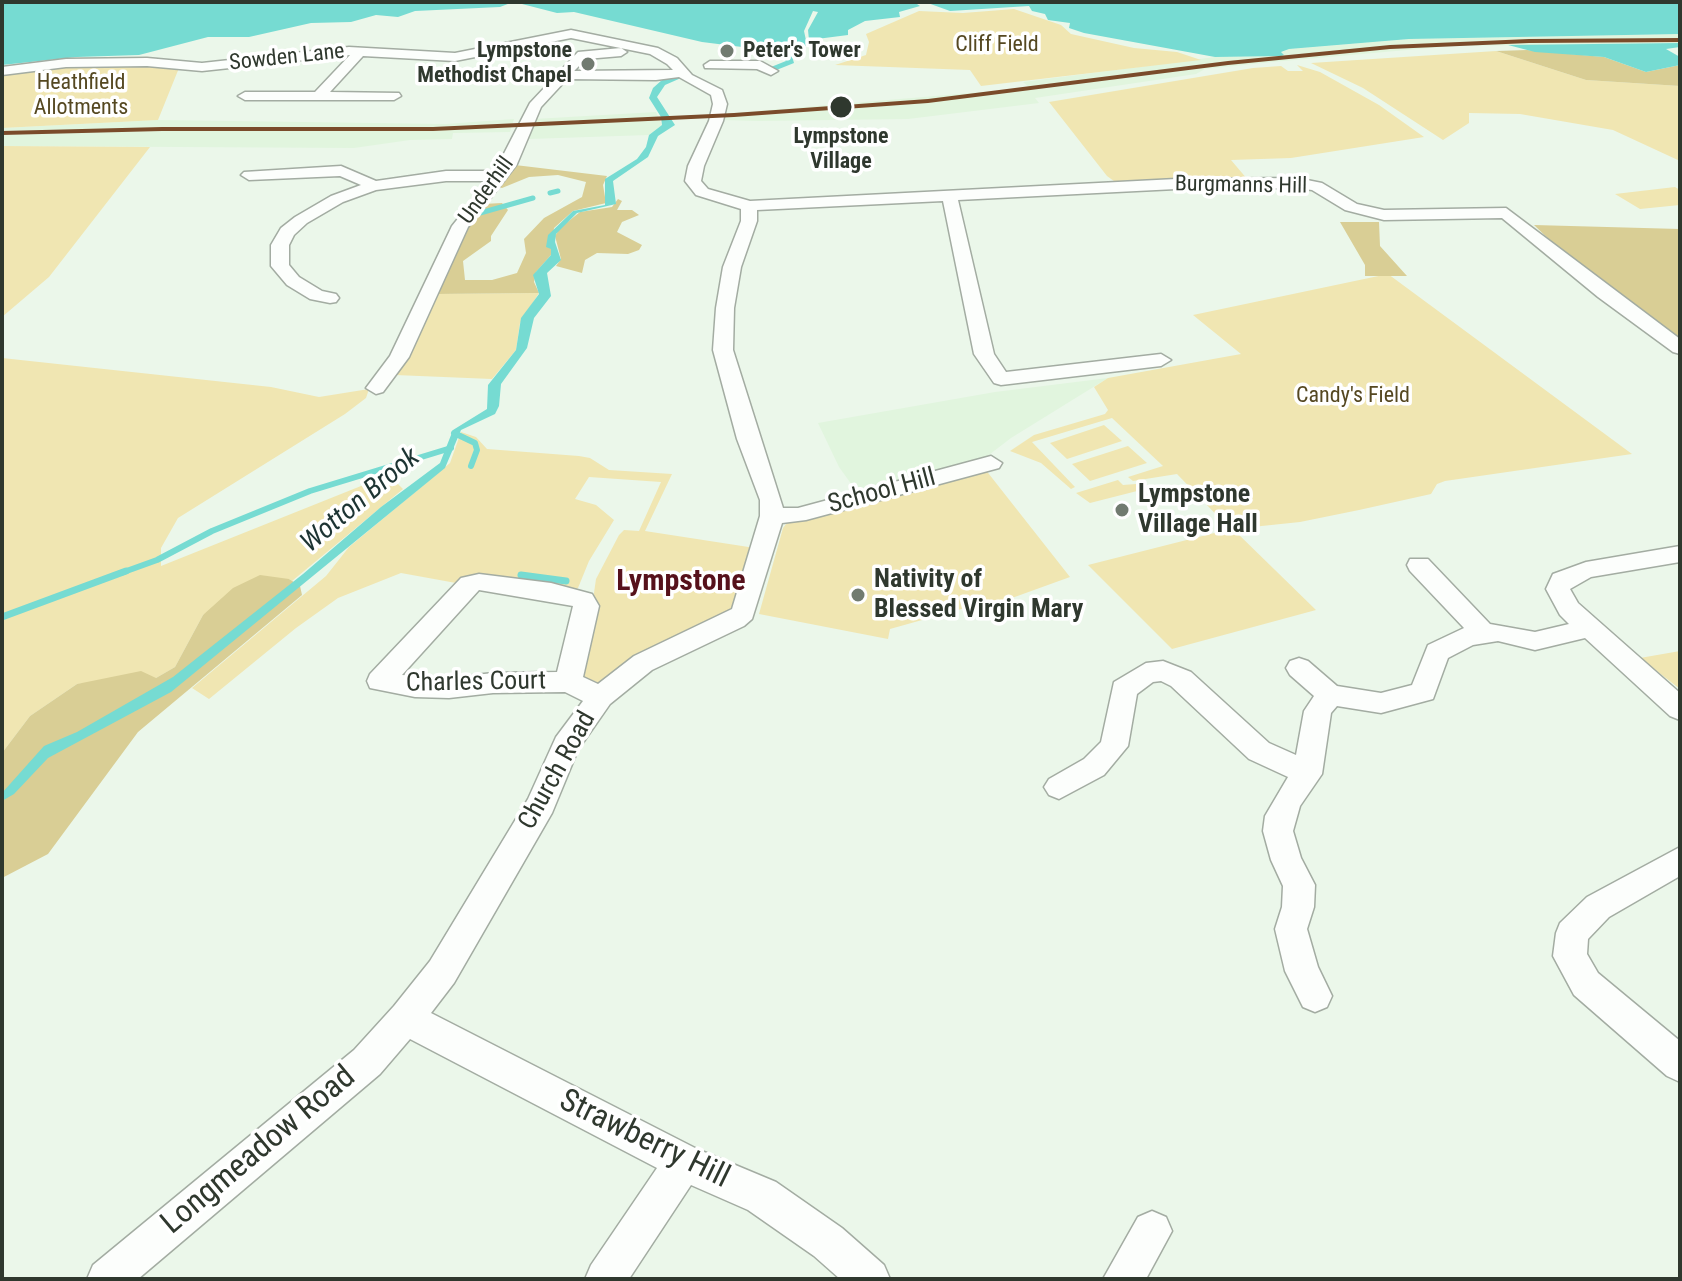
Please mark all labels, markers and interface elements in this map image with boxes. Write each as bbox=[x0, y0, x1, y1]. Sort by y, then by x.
park label: Cliff Field bbox=[955, 32, 1039, 58]
place label: Lympstone Methodist Chapel bbox=[417, 38, 572, 90]
place label: Peter's Tower bbox=[743, 38, 861, 64]
street label: Sowden Lane bbox=[228, 39, 346, 77]
marker: Peter's Tower bbox=[718, 42, 736, 60]
marker: Lympstone Methodist Chapel bbox=[579, 55, 597, 73]
park label: Heathfield Allotments bbox=[34, 70, 128, 122]
marker: Lympstone Village bbox=[828, 94, 854, 120]
place label: Lympstone Village bbox=[794, 124, 888, 176]
street label: Underhill bbox=[454, 152, 520, 230]
street label: Burgmanns Hill bbox=[1175, 172, 1307, 200]
park label: Candy's Field bbox=[1296, 383, 1410, 409]
water label: Wotton Brook bbox=[295, 441, 427, 561]
street label: School Hill bbox=[825, 463, 939, 521]
place label: Lympstone Village Hall bbox=[1138, 479, 1258, 540]
marker: Lympstone Village Hall bbox=[1113, 501, 1131, 519]
district label: Lympstone bbox=[616, 564, 746, 600]
place label: Nativity of Blessed Virgin Mary bbox=[874, 564, 1083, 626]
marker: Nativity of Blessed Virgin Mary bbox=[849, 586, 867, 604]
street label: Charles Court bbox=[406, 666, 546, 700]
street label: Church Road bbox=[513, 706, 603, 836]
street label: Longmeadow Road bbox=[154, 1059, 364, 1243]
street label: Strawberry Hill bbox=[553, 1082, 735, 1198]

